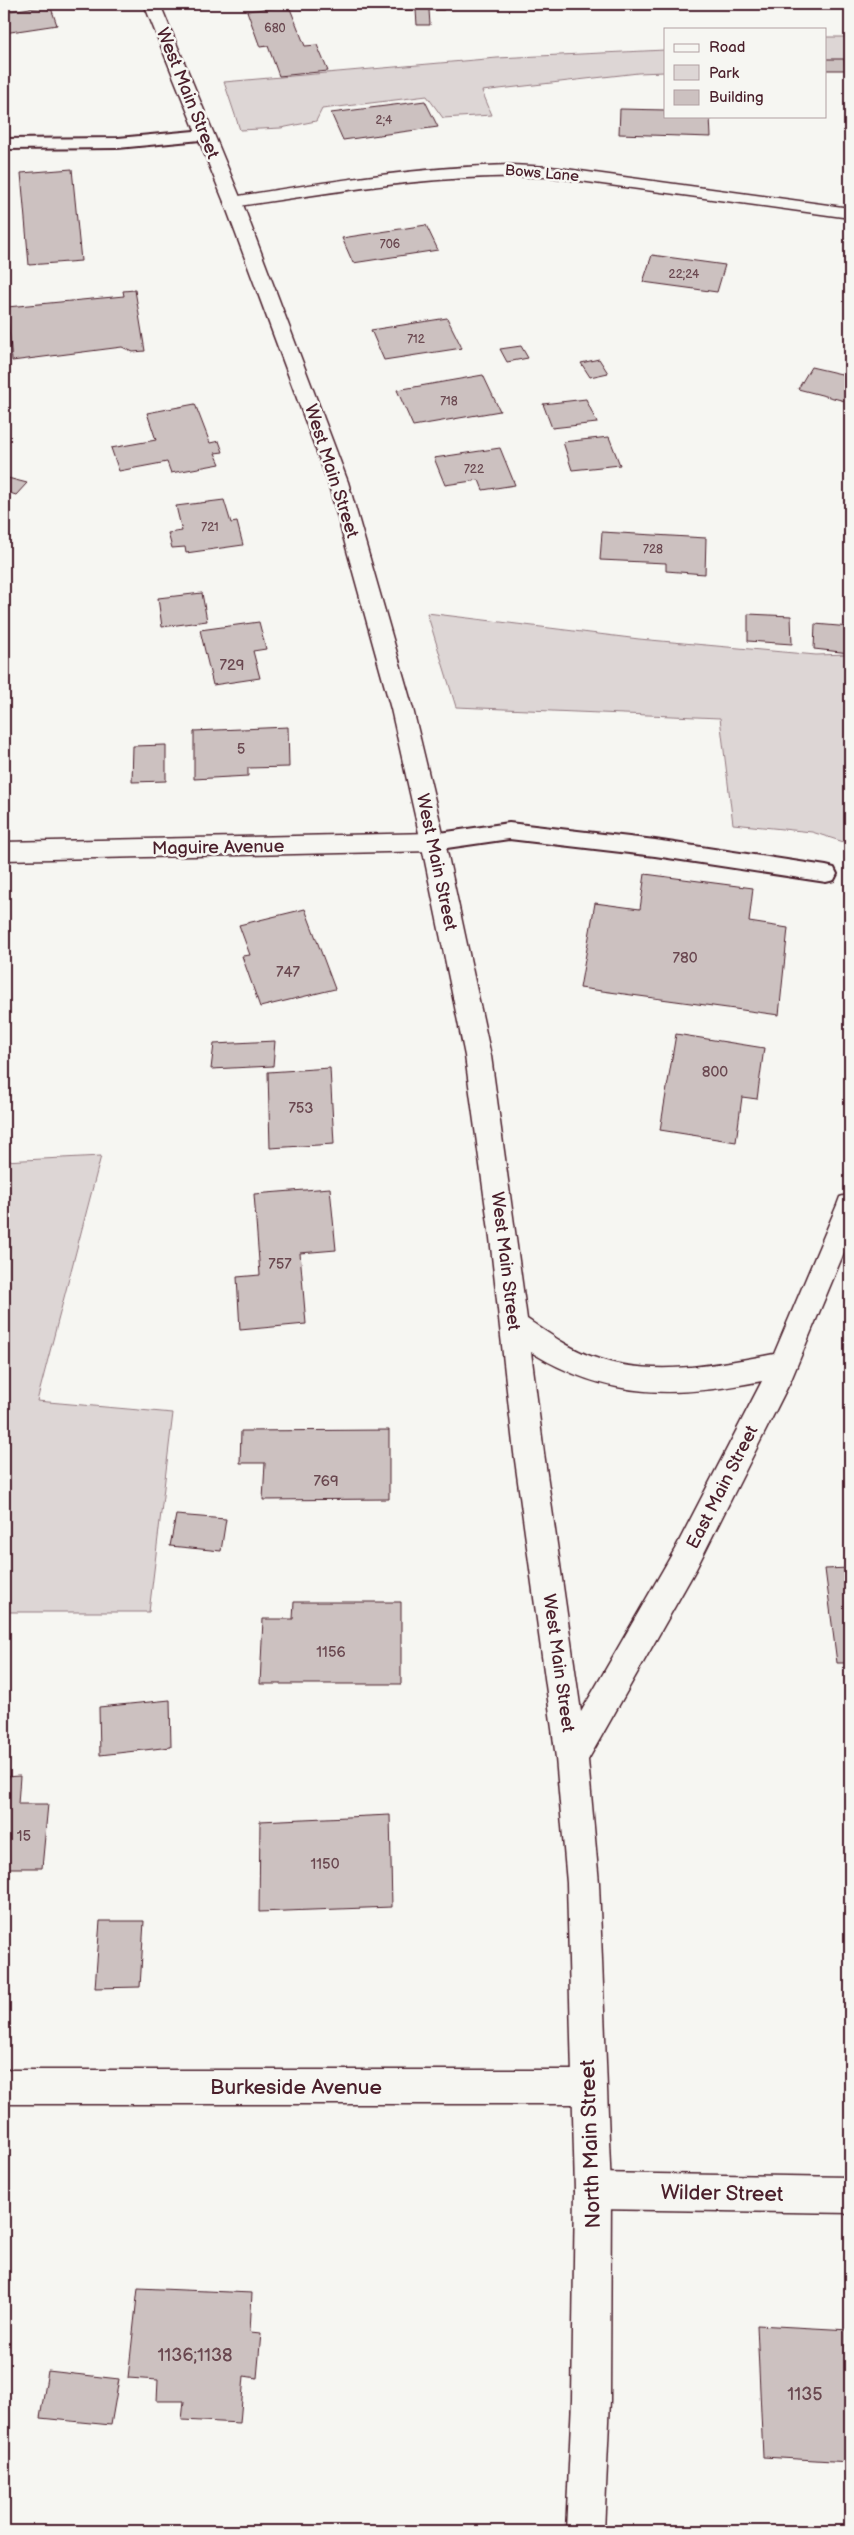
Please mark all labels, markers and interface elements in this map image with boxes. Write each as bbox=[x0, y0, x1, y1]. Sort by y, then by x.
house number: 680 bbox=[264, 21, 286, 36]
street label: West Main Street bbox=[152, 25, 224, 162]
legend bbox=[664, 28, 826, 118]
text: Road bbox=[709, 38, 745, 57]
text: Park bbox=[709, 64, 740, 83]
text: Building bbox=[709, 88, 764, 107]
house number: 2;4 bbox=[376, 113, 393, 128]
street label: Bows Lane bbox=[504, 161, 580, 186]
house number: 706 bbox=[380, 237, 400, 252]
house number: 22;24 bbox=[669, 267, 700, 282]
house number: 712 bbox=[407, 332, 425, 347]
house number: 718 bbox=[440, 394, 458, 409]
street label: West Main Street bbox=[300, 402, 363, 541]
house number: 722 bbox=[464, 462, 484, 477]
house number: 721 bbox=[201, 520, 219, 535]
house number: 728 bbox=[643, 542, 663, 557]
house number: 729 bbox=[220, 656, 244, 675]
house number: 5 bbox=[237, 740, 245, 759]
street label: West Main Street bbox=[412, 792, 461, 933]
street label: Maguire Avenue bbox=[152, 836, 285, 859]
house number: 780 bbox=[673, 949, 698, 968]
house number: 747 bbox=[276, 963, 301, 982]
house number: 800 bbox=[702, 1063, 728, 1082]
house number: 753 bbox=[288, 1099, 314, 1118]
street label: West Main Street bbox=[487, 1191, 524, 1332]
house number: 757 bbox=[268, 1255, 292, 1274]
street label: East Main Street bbox=[682, 1422, 763, 1552]
house number: 769 bbox=[313, 1472, 339, 1491]
street label: West Main Street bbox=[538, 1593, 579, 1734]
house number: 1156 bbox=[316, 1643, 346, 1662]
house number: 15 bbox=[17, 1827, 31, 1846]
house number: 1150 bbox=[310, 1855, 340, 1874]
street label: North Main Street bbox=[575, 2059, 606, 2229]
street label: Burkeside Avenue bbox=[210, 2075, 382, 2100]
street label: Wilder Street bbox=[660, 2180, 784, 2207]
house number: 1136;1138 bbox=[157, 2345, 233, 2366]
house number: 1135 bbox=[787, 2384, 823, 2405]

